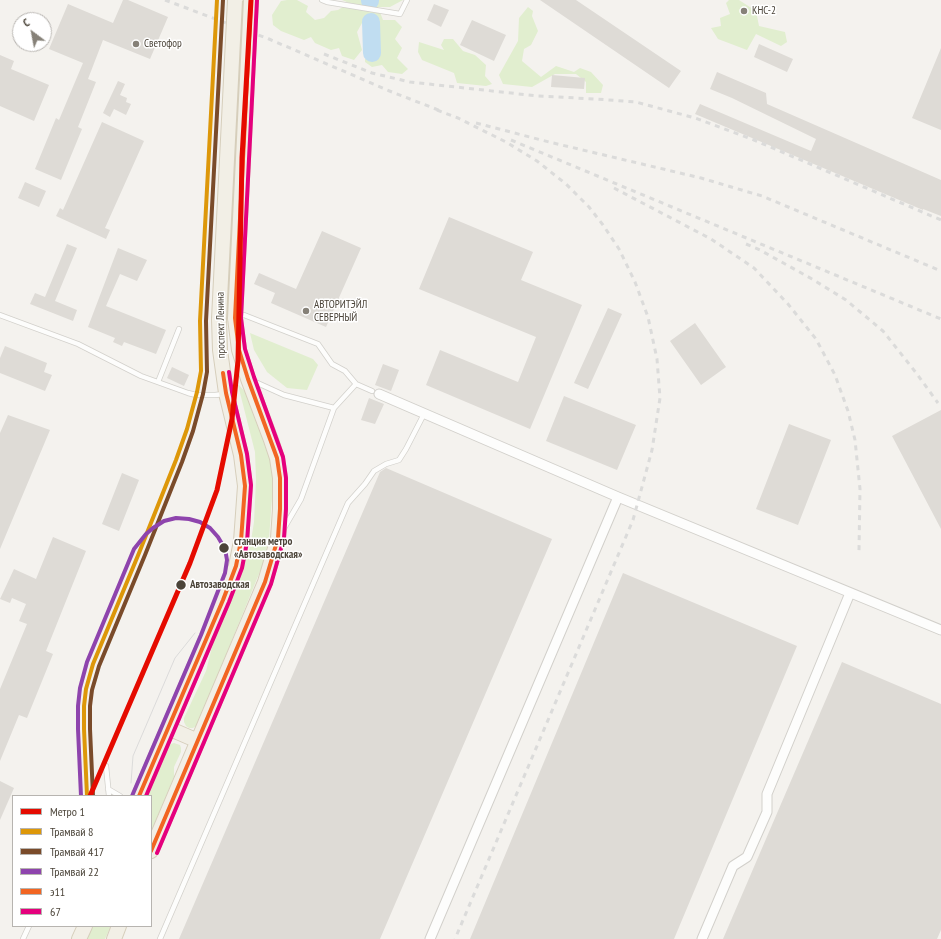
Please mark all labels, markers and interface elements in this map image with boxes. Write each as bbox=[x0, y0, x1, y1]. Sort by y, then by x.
place label: КНС-2 bbox=[752, 4, 776, 18]
marker: КНС-2 bbox=[739, 6, 749, 16]
north arrow bbox=[12, 12, 52, 52]
text: С bbox=[20, 15, 32, 30]
place label: Светофор bbox=[144, 37, 182, 51]
marker: Светофор bbox=[131, 39, 141, 49]
street label: проспект Ленина bbox=[214, 292, 228, 358]
place label: АВТОРИТЭЙЛ СЕВЕРНЫЙ bbox=[314, 298, 367, 324]
marker: АВТОРИТЭЙЛ СЕВЕРНЫЙ bbox=[301, 306, 311, 316]
place label: станция метро «Автозаводская» bbox=[234, 535, 302, 561]
marker: станция метро «Автозаводская» bbox=[217, 541, 231, 555]
marker: Автозаводская bbox=[174, 578, 188, 592]
place label: Автозаводская bbox=[190, 578, 249, 592]
legend bbox=[12, 795, 152, 927]
text: Метро 1 bbox=[50, 804, 85, 819]
text: Трамвай 8 bbox=[50, 824, 93, 839]
text: Трамвай 417 bbox=[50, 844, 104, 859]
text: Трамвай 22 bbox=[50, 864, 99, 879]
text: э11 bbox=[50, 884, 65, 899]
text: 67 bbox=[50, 904, 61, 919]

